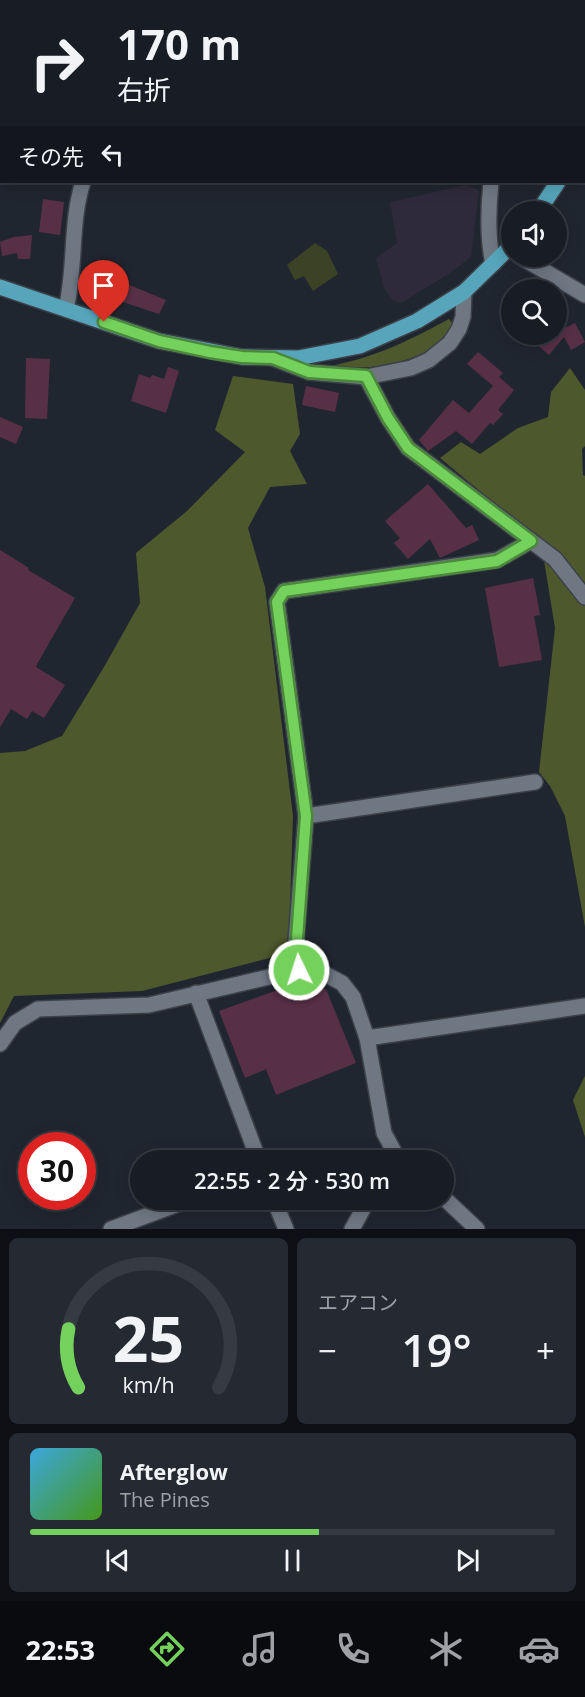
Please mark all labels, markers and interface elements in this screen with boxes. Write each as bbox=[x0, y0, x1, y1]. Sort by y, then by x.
text: 170 m bbox=[117, 15, 241, 72]
icon: right bbox=[18, 24, 96, 102]
text: 右折 bbox=[117, 71, 171, 108]
icon: left bbox=[96, 138, 129, 171]
text: その先 bbox=[18, 141, 84, 171]
map controls bbox=[501, 201, 567, 345]
button: sound bbox=[501, 201, 567, 267]
pin bbox=[78, 260, 129, 322]
icon: arrive bbox=[87, 269, 120, 302]
button: search bbox=[501, 279, 567, 345]
position arrow bbox=[267, 938, 331, 1002]
speed limit sign: 30 bbox=[18, 1132, 96, 1210]
text: 22:55 · 2 分 · 530 m bbox=[194, 1165, 390, 1195]
text: エアコン bbox=[318, 1289, 398, 1316]
text: 25 bbox=[113, 1295, 184, 1380]
text: 19° bbox=[401, 1319, 472, 1380]
text: − bbox=[318, 1328, 337, 1373]
text: + bbox=[536, 1328, 555, 1373]
text: km/h bbox=[122, 1370, 175, 1399]
text: Afterglow bbox=[120, 1456, 228, 1486]
text: The Pines bbox=[120, 1486, 210, 1513]
icon: previous bbox=[101, 1544, 134, 1577]
icon: pause bbox=[276, 1544, 309, 1577]
icon: next bbox=[451, 1544, 484, 1577]
icon: directions bbox=[146, 1628, 188, 1670]
icon: music bbox=[239, 1628, 281, 1670]
icon: phone bbox=[332, 1628, 374, 1670]
icon: climate bbox=[425, 1628, 467, 1670]
icon: car bbox=[518, 1628, 560, 1670]
text: 22:53 bbox=[25, 1631, 95, 1668]

